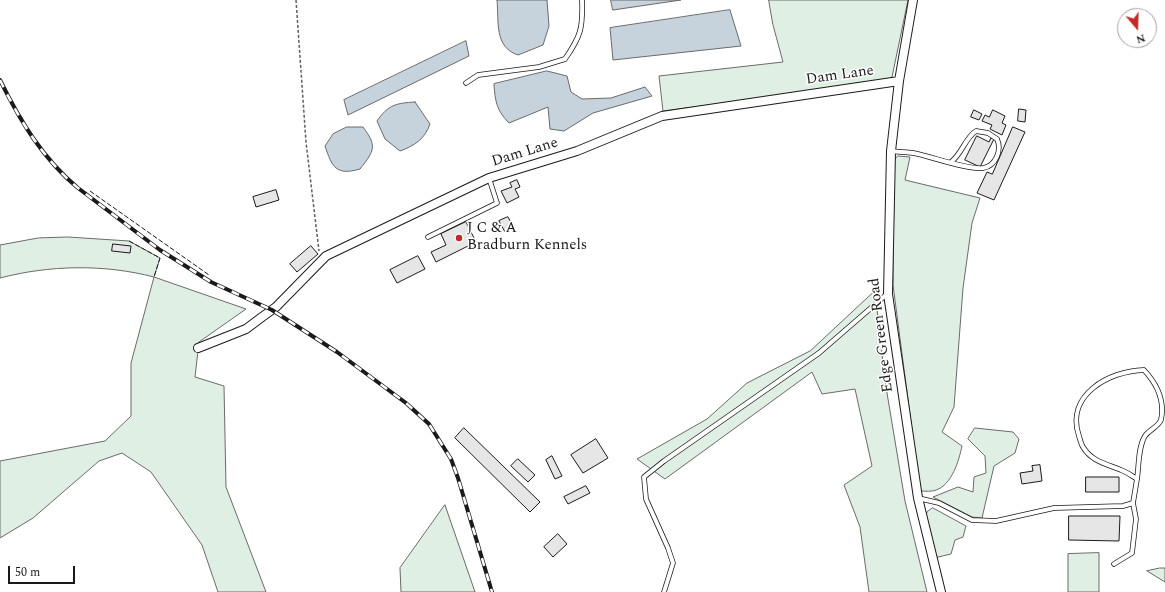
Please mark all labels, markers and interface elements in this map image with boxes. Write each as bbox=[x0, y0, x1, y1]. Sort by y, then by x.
north arrow bbox=[1117, 8, 1157, 48]
text: N bbox=[1134, 29, 1148, 48]
street label: Dam Lane bbox=[805, 62, 875, 90]
street label: Dam Lane bbox=[490, 134, 560, 172]
place label: J C & A Bradburn Kennels bbox=[467, 220, 587, 255]
marker: J C & A Bradburn Kennels bbox=[454, 233, 464, 243]
street label: Edge Green Road bbox=[866, 277, 898, 393]
scale bar bbox=[10, 558, 77, 584]
text: 50 m bbox=[15, 563, 40, 582]

